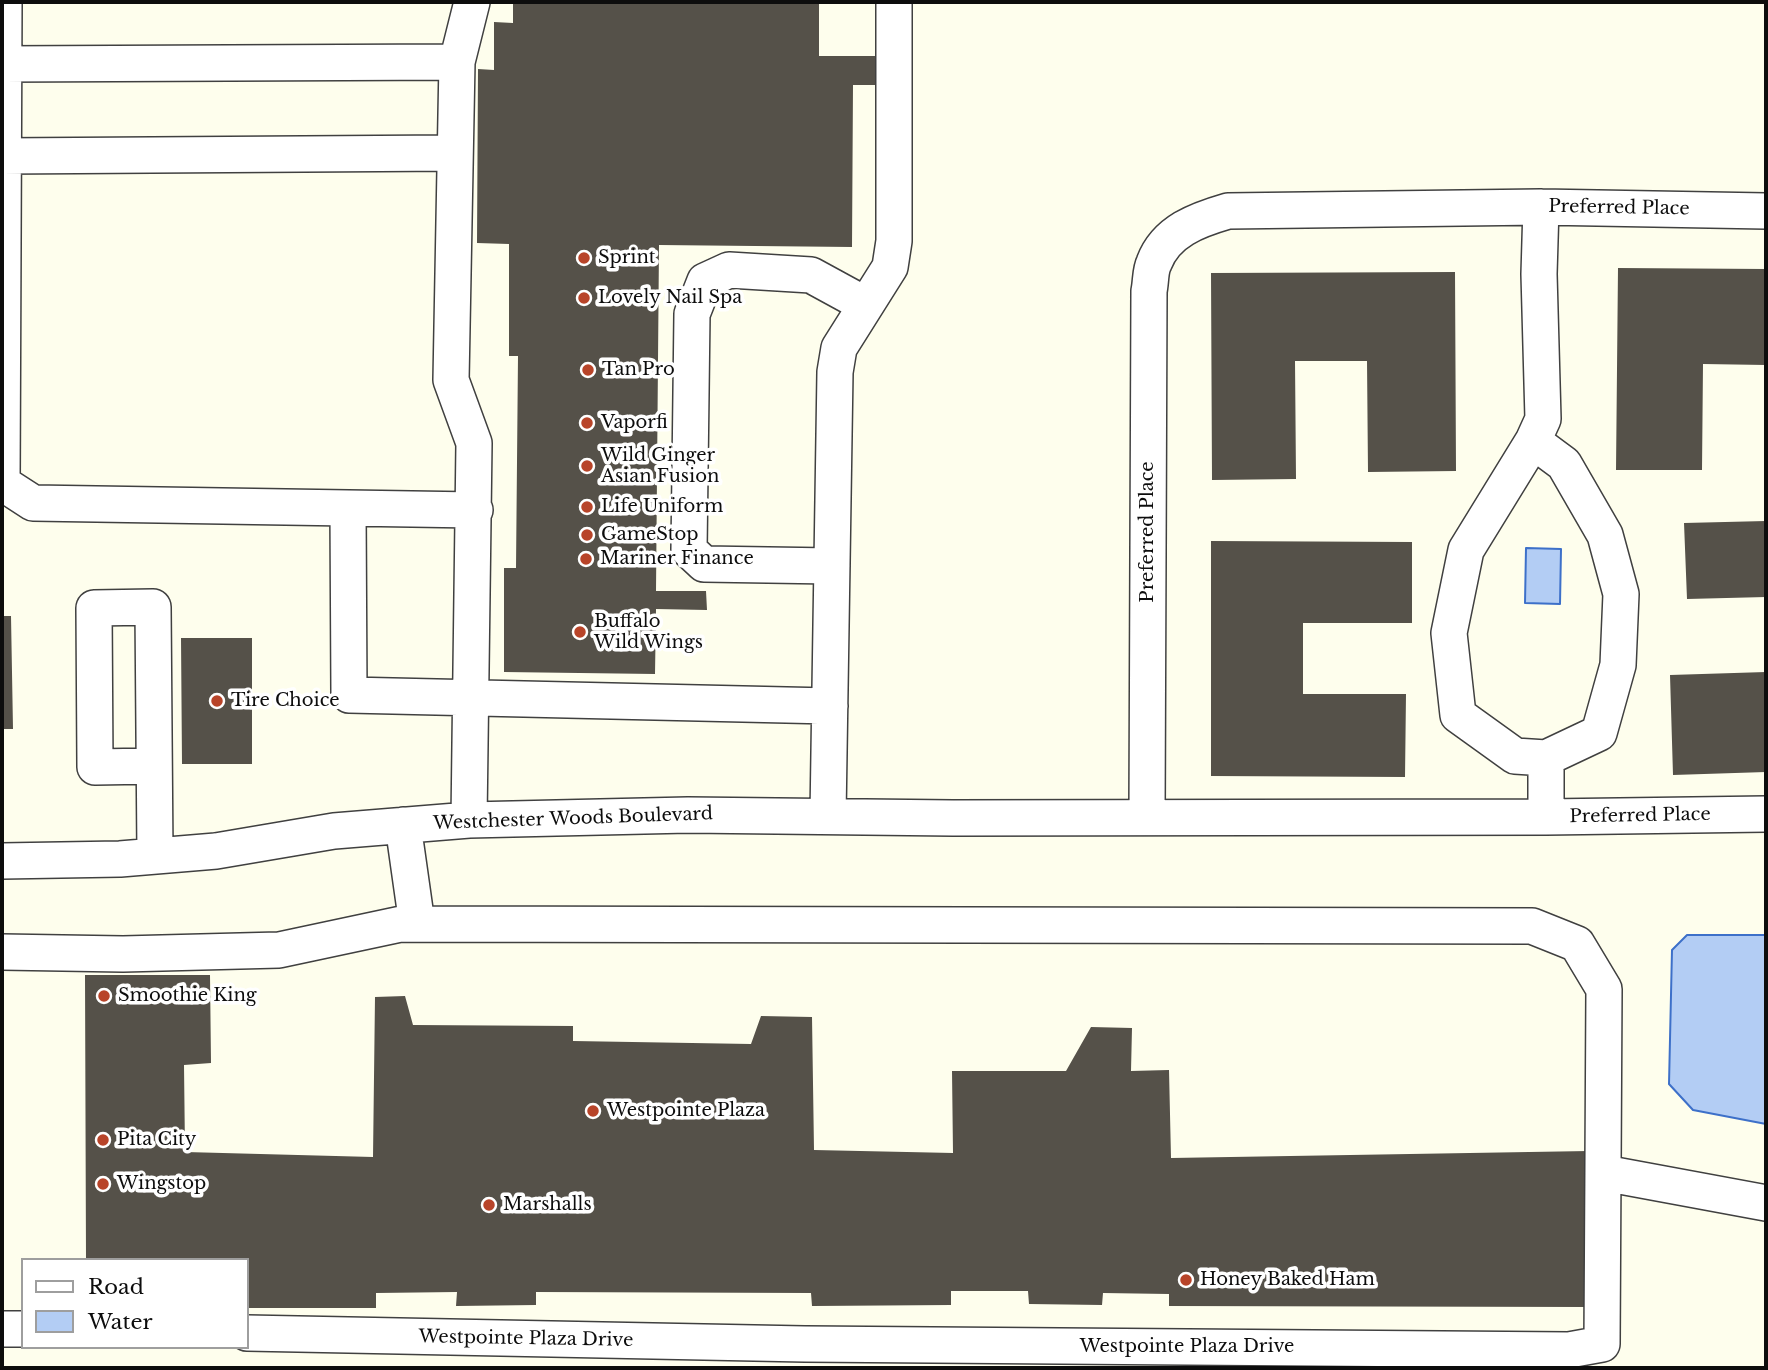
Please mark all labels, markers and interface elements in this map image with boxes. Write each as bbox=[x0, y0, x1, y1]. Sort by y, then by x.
street label: Preferred Place bbox=[1548, 196, 1690, 220]
place label: Sprint bbox=[598, 247, 656, 269]
marker: Sprint bbox=[576, 250, 592, 266]
place label: Lovely Nail Spa bbox=[598, 287, 742, 309]
marker: Lovely Nail Spa bbox=[576, 290, 592, 306]
place label: Tan Pro bbox=[602, 359, 675, 381]
marker: Tan Pro bbox=[580, 362, 596, 378]
place label: Vaporfi bbox=[601, 412, 668, 434]
marker: Vaporfi bbox=[579, 415, 595, 431]
place label: Wild Ginger Asian Fusion bbox=[601, 445, 719, 488]
marker: Wild Ginger Asian Fusion bbox=[579, 458, 595, 474]
street label: Preferred Place bbox=[1137, 461, 1159, 603]
place label: Life Uniform bbox=[601, 496, 723, 518]
marker: Life Uniform bbox=[579, 499, 595, 515]
place label: GameStop bbox=[601, 524, 699, 546]
marker: GameStop bbox=[579, 527, 595, 543]
place label: Mariner Finance bbox=[600, 548, 754, 570]
marker: Mariner Finance bbox=[578, 551, 594, 567]
place label: Buffalo Wild Wings bbox=[594, 611, 703, 654]
marker: Buffalo Wild Wings bbox=[572, 624, 588, 640]
place label: Tire Choice bbox=[231, 690, 340, 712]
marker: Tire Choice bbox=[209, 693, 225, 709]
street label: Westchester Woods Boulevard bbox=[433, 803, 713, 835]
street label: Preferred Place bbox=[1569, 804, 1711, 828]
place label: Smoothie King bbox=[118, 985, 257, 1007]
marker: Smoothie King bbox=[96, 988, 112, 1004]
place label: Westpointe Plaza bbox=[607, 1100, 765, 1122]
marker: Westpointe Plaza bbox=[585, 1103, 601, 1119]
place label: Pita City bbox=[117, 1129, 196, 1151]
marker: Pita City bbox=[95, 1132, 111, 1148]
place label: Wingstop bbox=[117, 1173, 206, 1195]
marker: Wingstop bbox=[95, 1176, 111, 1192]
place label: Marshalls bbox=[503, 1194, 592, 1216]
marker: Marshalls bbox=[481, 1197, 497, 1213]
legend bbox=[21, 1258, 248, 1349]
place label: Honey Baked Ham bbox=[1200, 1269, 1375, 1291]
marker: Honey Baked Ham bbox=[1178, 1272, 1194, 1288]
text: Road bbox=[88, 1274, 144, 1300]
text: Water bbox=[88, 1309, 152, 1335]
street label: Westpointe Plaza Drive bbox=[418, 1326, 634, 1352]
street label: Westpointe Plaza Drive bbox=[1080, 1336, 1294, 1358]

